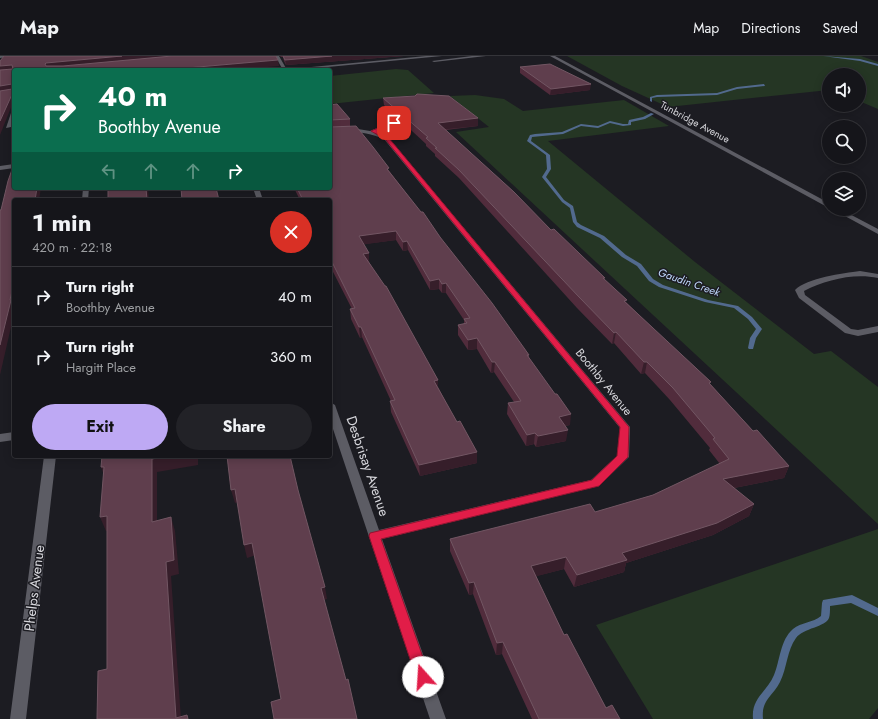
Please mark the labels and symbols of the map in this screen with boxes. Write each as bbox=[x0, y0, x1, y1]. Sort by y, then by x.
street label: Tunbridge Avenue bbox=[658, 97, 732, 147]
pin bbox=[377, 106, 411, 140]
water label: Gaudin Creek bbox=[656, 264, 723, 300]
street label: Boothby Avenue bbox=[571, 345, 637, 419]
street label: Desbrisay Avenue bbox=[341, 413, 395, 519]
street label: Phelps Avenue bbox=[19, 544, 49, 632]
position arrow bbox=[402, 656, 444, 698]

